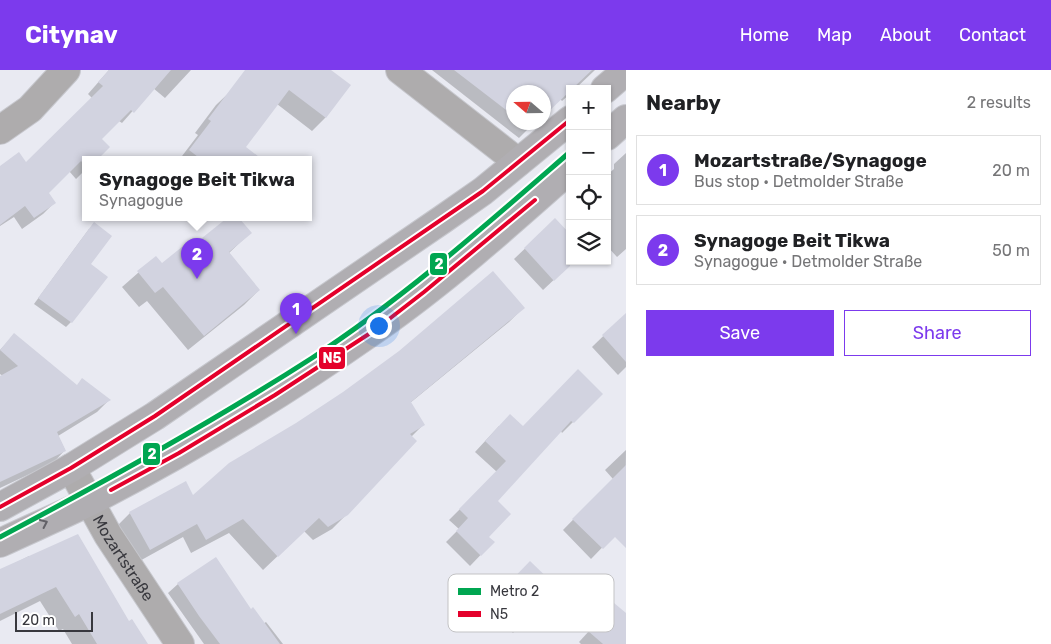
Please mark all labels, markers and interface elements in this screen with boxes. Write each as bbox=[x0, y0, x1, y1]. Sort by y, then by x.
text: Citynav bbox=[25, 21, 118, 49]
text: Home bbox=[740, 24, 789, 46]
text: Map bbox=[817, 24, 852, 46]
text: About bbox=[880, 24, 931, 46]
text: Contact bbox=[959, 24, 1026, 46]
north arrow bbox=[506, 85, 551, 130]
map controls bbox=[566, 85, 611, 265]
button: + bbox=[566, 85, 611, 130]
text: Nearby bbox=[646, 90, 721, 115]
text: 2 results bbox=[967, 93, 1031, 112]
button: − bbox=[566, 130, 611, 175]
text: Mozartstraße/Synagoge bbox=[694, 149, 927, 172]
popup bbox=[82, 156, 312, 221]
text: 1 bbox=[659, 161, 667, 180]
text: 20 m bbox=[992, 161, 1030, 180]
text: Synagoge Beit Tikwa bbox=[99, 168, 295, 191]
text: Bus stop · Detmolder Straße bbox=[694, 172, 904, 191]
button: locate bbox=[566, 175, 611, 220]
text: Synagogue bbox=[99, 191, 183, 210]
button: layers bbox=[566, 220, 611, 265]
text: Synagoge Beit Tikwa bbox=[694, 229, 890, 252]
pin: 2 bbox=[181, 238, 213, 279]
text: 2 bbox=[658, 241, 668, 260]
text: 50 m bbox=[992, 241, 1030, 260]
line badge: 2 bbox=[429, 252, 448, 276]
text: Synagogue · Detmolder Straße bbox=[694, 252, 922, 271]
text: 2 bbox=[434, 256, 444, 273]
pin: 1 bbox=[280, 293, 312, 334]
button: Save bbox=[646, 310, 834, 356]
button: Share bbox=[844, 310, 1031, 356]
your location bbox=[366, 313, 392, 339]
line badge: N5 bbox=[318, 346, 346, 370]
text: N5 bbox=[322, 350, 342, 367]
line badge: 2 bbox=[142, 442, 161, 466]
text: 2 bbox=[147, 446, 157, 463]
street label: Mozartstraße bbox=[89, 511, 158, 604]
one-way arrow bbox=[39, 518, 48, 529]
legend bbox=[448, 574, 614, 632]
text: Metro 2 bbox=[490, 583, 539, 600]
text: N5 bbox=[490, 606, 508, 623]
scale bar bbox=[15, 609, 92, 632]
text: 20 m bbox=[22, 612, 55, 629]

